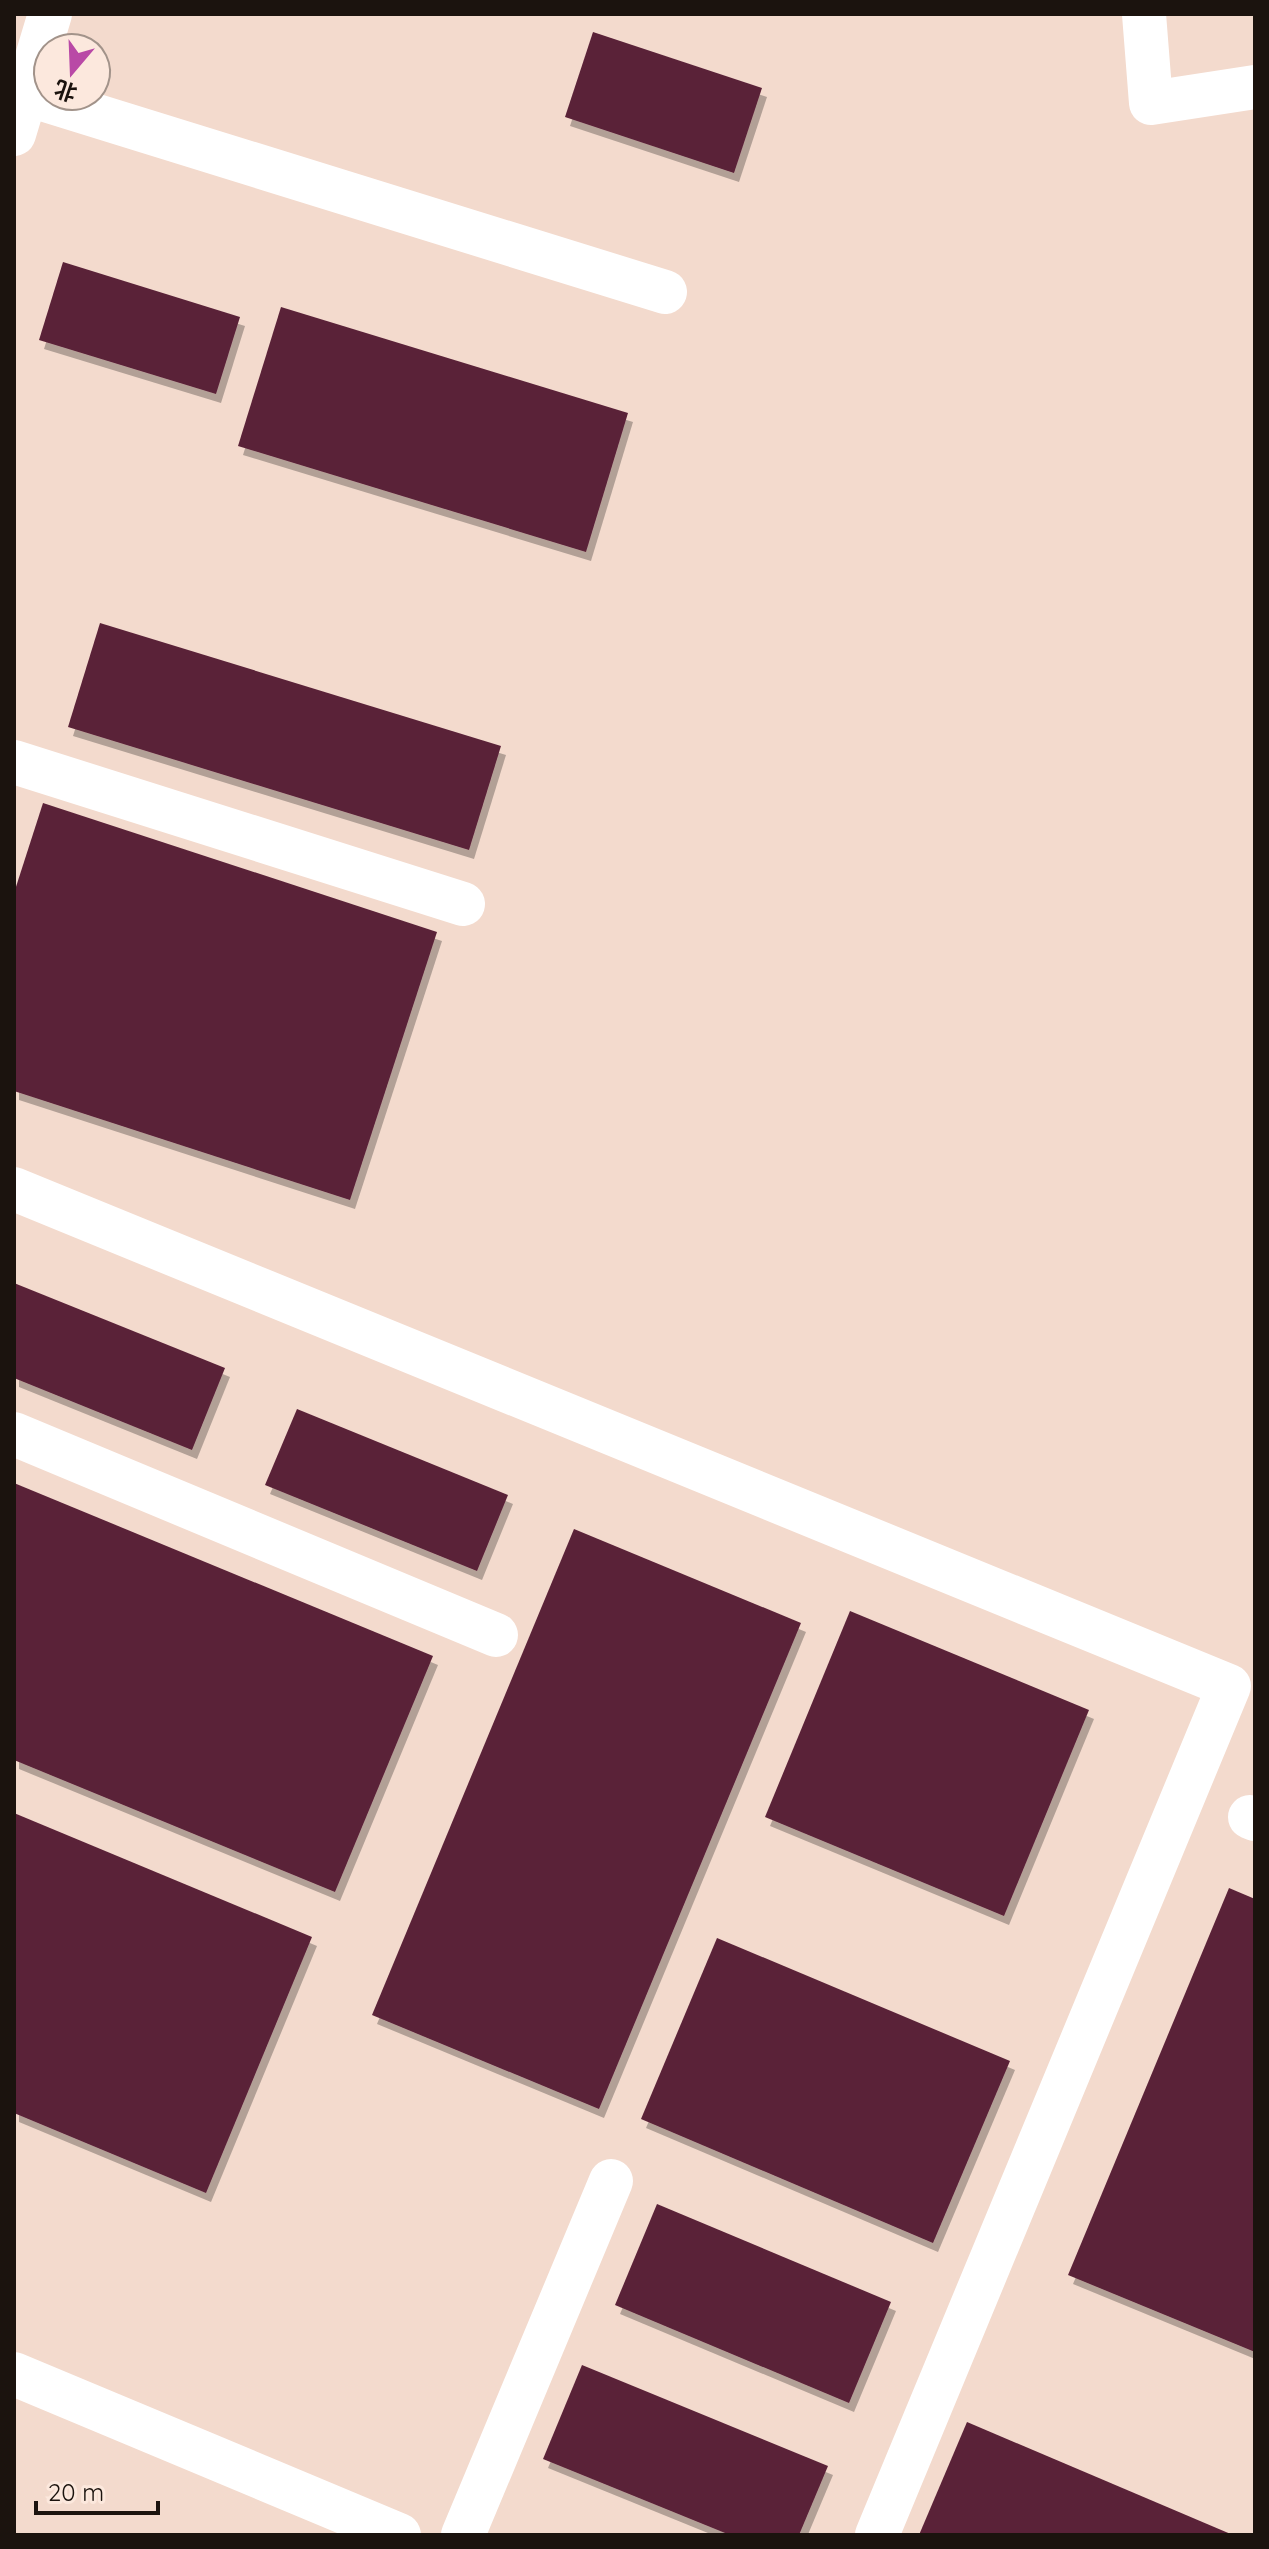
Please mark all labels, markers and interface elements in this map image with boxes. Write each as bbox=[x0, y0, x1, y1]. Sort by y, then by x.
north arrow bbox=[32, 32, 112, 112]
text: 北 bbox=[51, 74, 80, 108]
scale bar bbox=[36, 2465, 158, 2515]
text: 20 m bbox=[48, 2477, 104, 2507]

